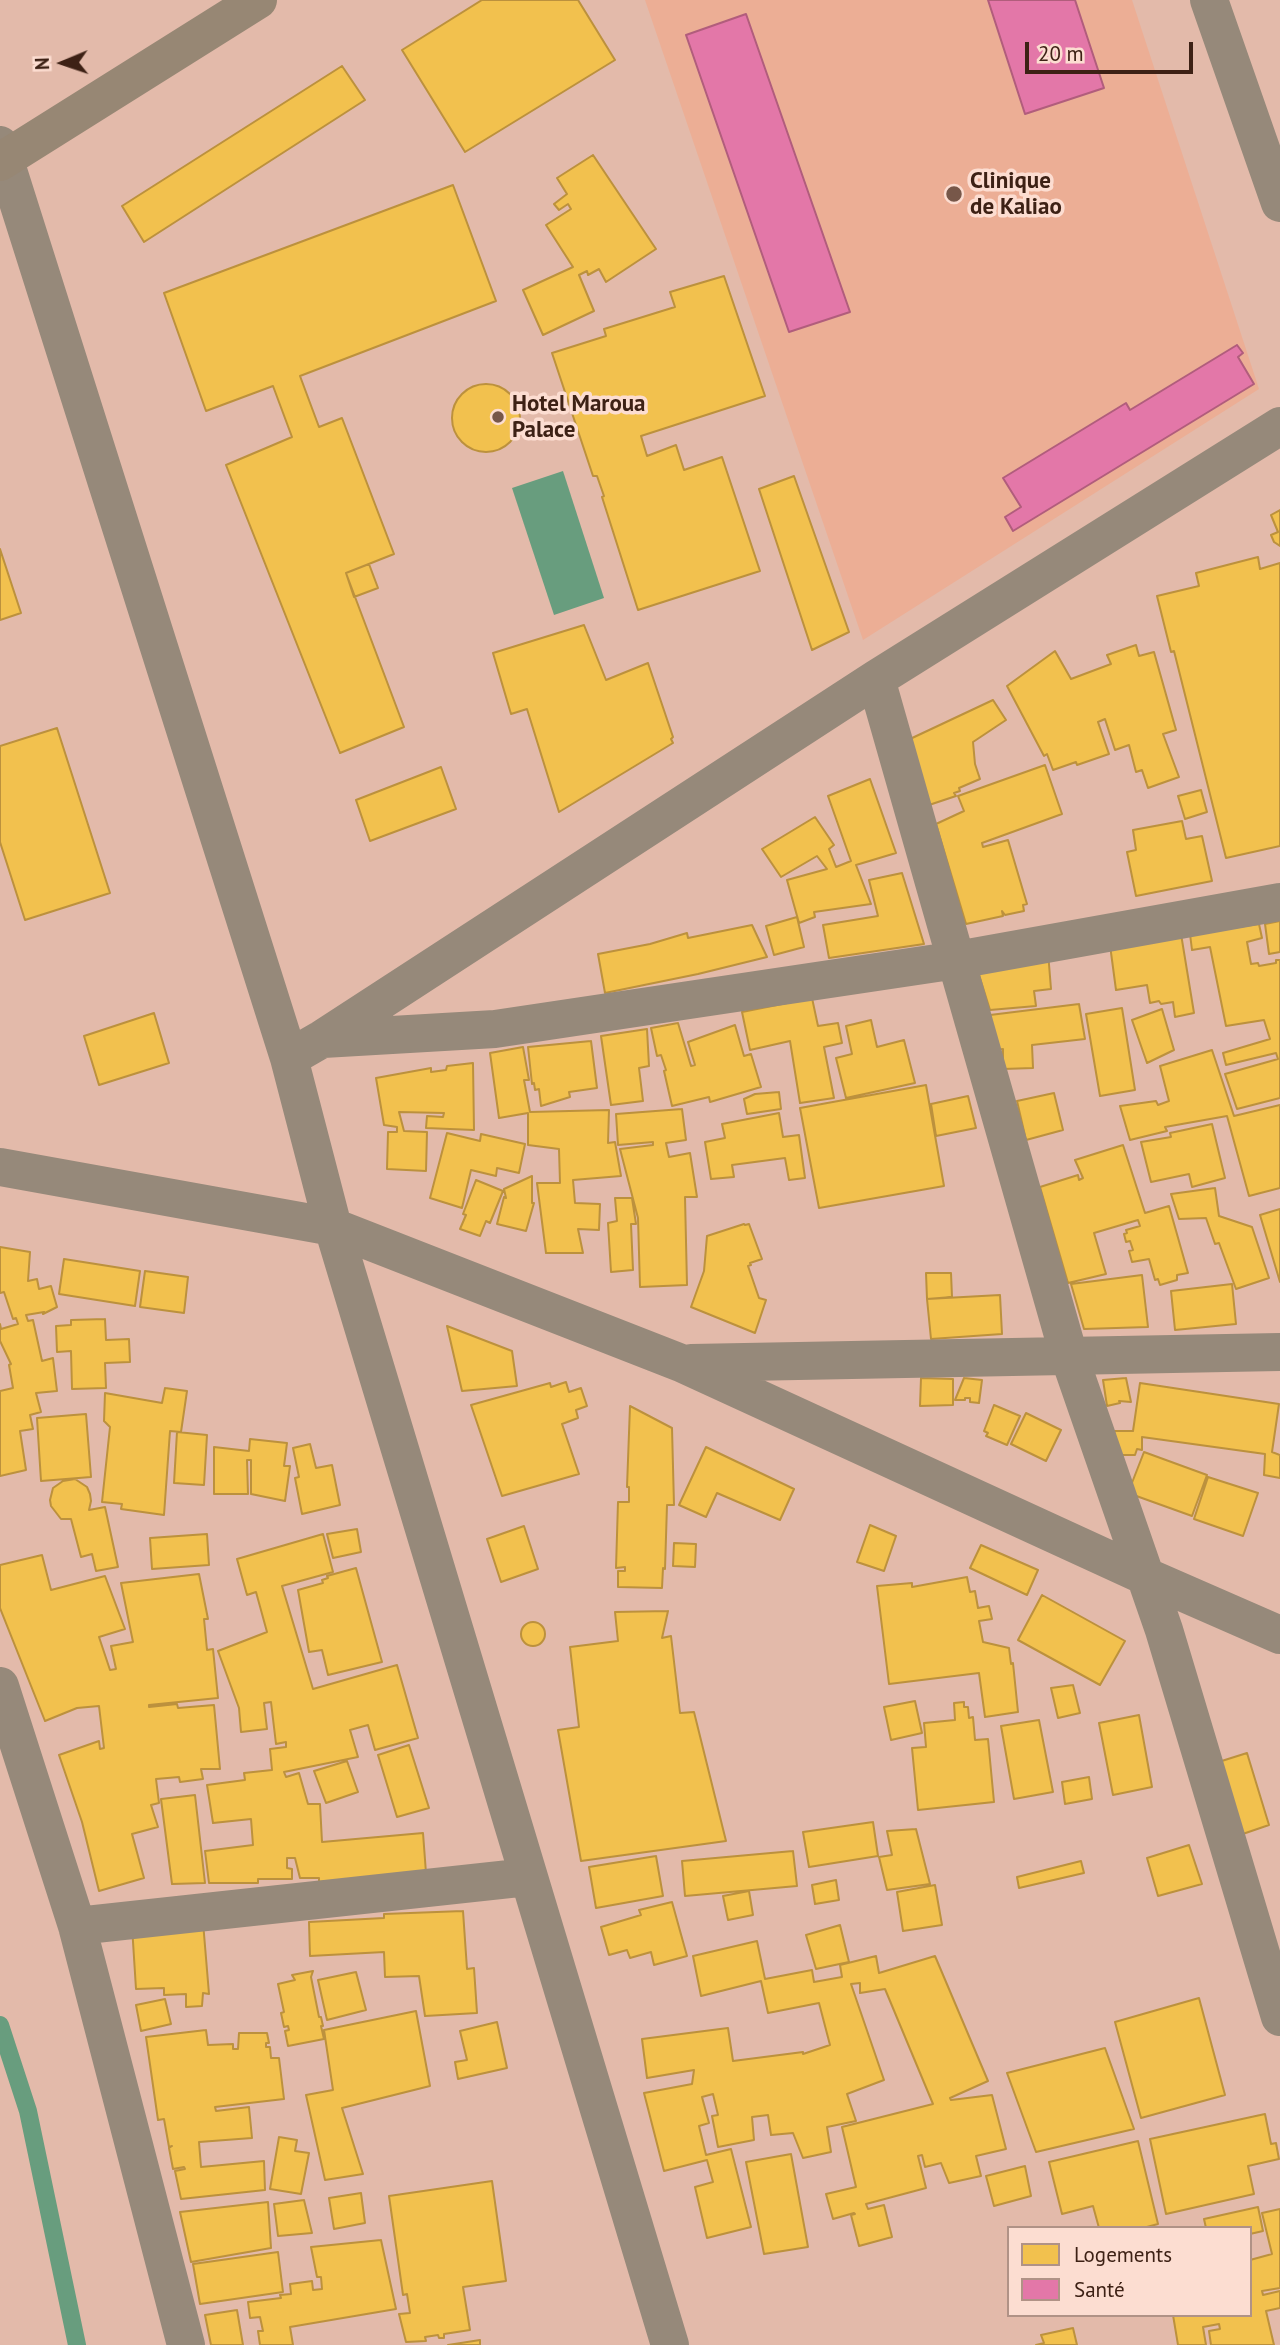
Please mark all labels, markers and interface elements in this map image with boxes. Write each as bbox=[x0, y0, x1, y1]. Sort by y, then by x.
north arrow bbox=[28, 28, 98, 98]
scale bar bbox=[1028, 28, 1196, 72]
text: 20 m bbox=[1038, 40, 1084, 67]
text: N bbox=[30, 57, 54, 70]
place label: Clinique de Kaliao bbox=[970, 167, 1062, 221]
marker: Clinique de Kaliao bbox=[944, 184, 964, 204]
place label: Hotel Maroua Palace bbox=[512, 390, 646, 444]
marker: Hotel Maroua Palace bbox=[490, 409, 506, 425]
legend bbox=[1007, 2226, 1252, 2317]
text: Logements bbox=[1074, 2241, 1172, 2268]
text: Santé bbox=[1074, 2276, 1125, 2303]

